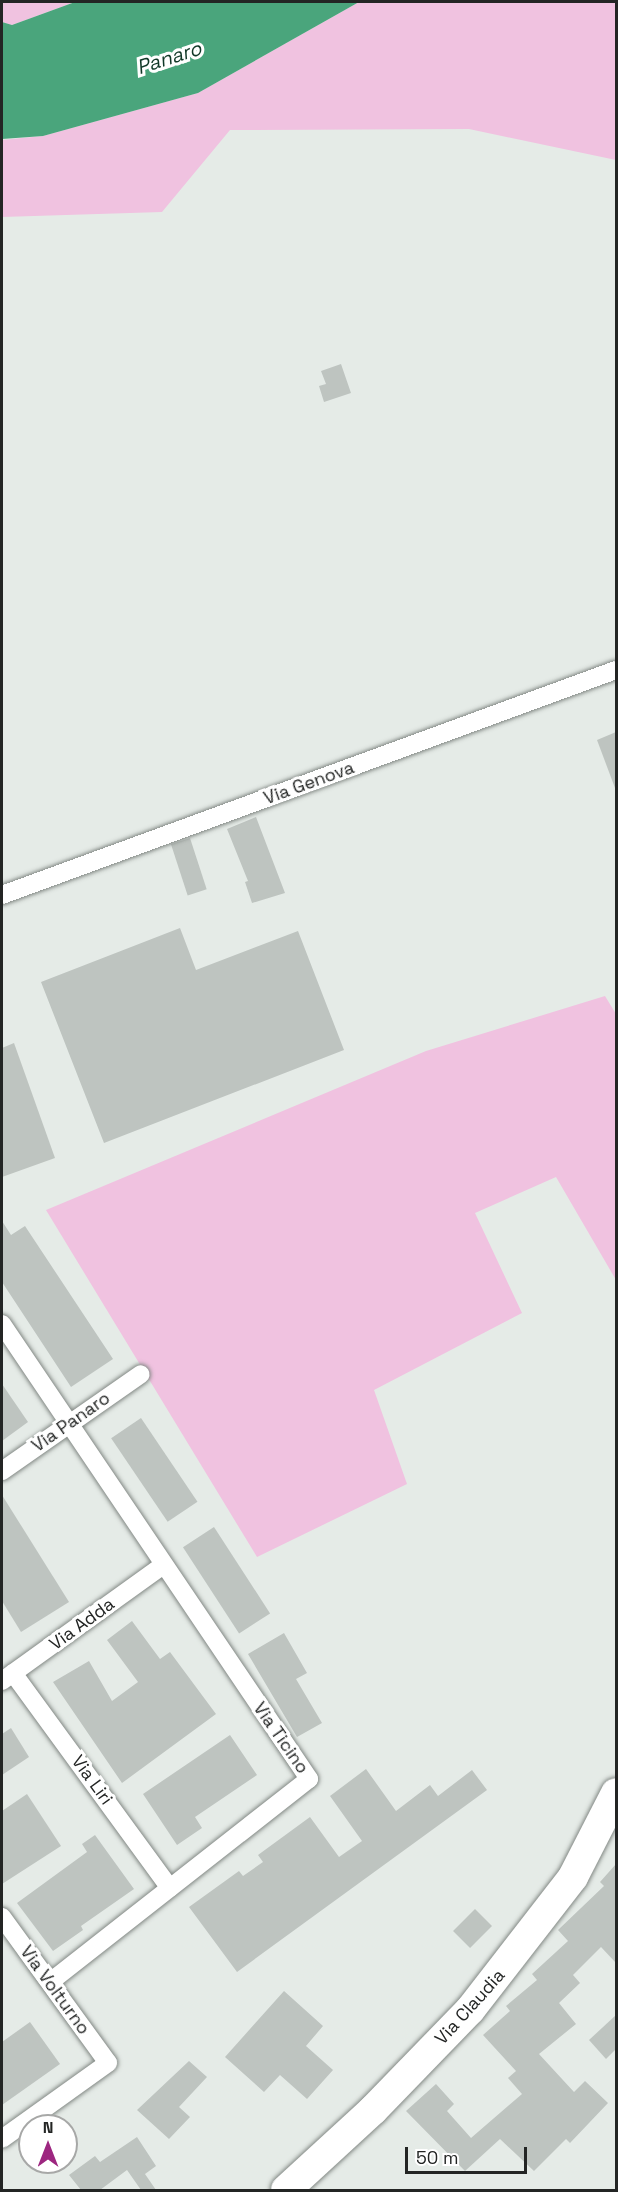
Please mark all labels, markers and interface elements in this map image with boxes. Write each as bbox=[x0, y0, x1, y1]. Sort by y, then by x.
water label: Panaro bbox=[134, 36, 204, 80]
street label: Via Genova bbox=[261, 757, 357, 809]
street label: Via Panaro bbox=[28, 1387, 114, 1457]
street label: Via Adda bbox=[45, 1593, 119, 1655]
street label: Via Ticino bbox=[248, 1698, 314, 1778]
street label: Via Liri bbox=[67, 1751, 117, 1809]
street label: Via Volturno bbox=[15, 1941, 95, 2039]
street label: Via Claudia bbox=[431, 1965, 509, 2049]
north arrow bbox=[18, 2114, 78, 2174]
text: N bbox=[43, 2117, 53, 2138]
scale bar bbox=[408, 2135, 530, 2173]
text: 50 m bbox=[416, 2146, 458, 2169]

